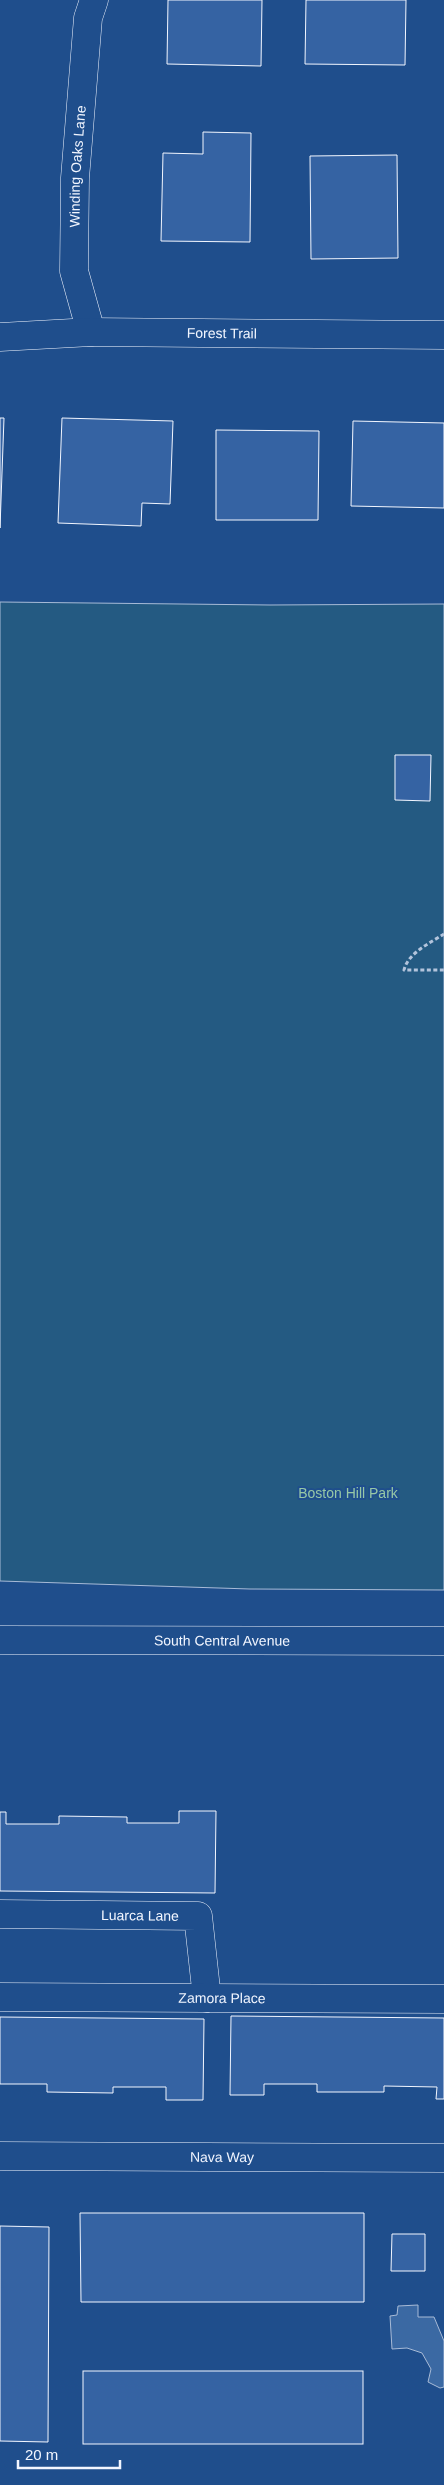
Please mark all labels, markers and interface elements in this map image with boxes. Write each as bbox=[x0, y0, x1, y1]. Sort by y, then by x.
street label: Winding Oaks Lane bbox=[66, 105, 89, 228]
street label: Forest Trail bbox=[187, 325, 257, 341]
park label: Boston Hill Park bbox=[298, 1485, 399, 1501]
street label: South Central Avenue bbox=[154, 1632, 290, 1649]
street label: Luarca Lane bbox=[101, 1907, 179, 1924]
street label: Zamora Place bbox=[178, 1990, 266, 2006]
street label: Nava Way bbox=[190, 2149, 254, 2165]
scale bar bbox=[18, 2438, 120, 2470]
text: 20 m bbox=[25, 2446, 58, 2463]

